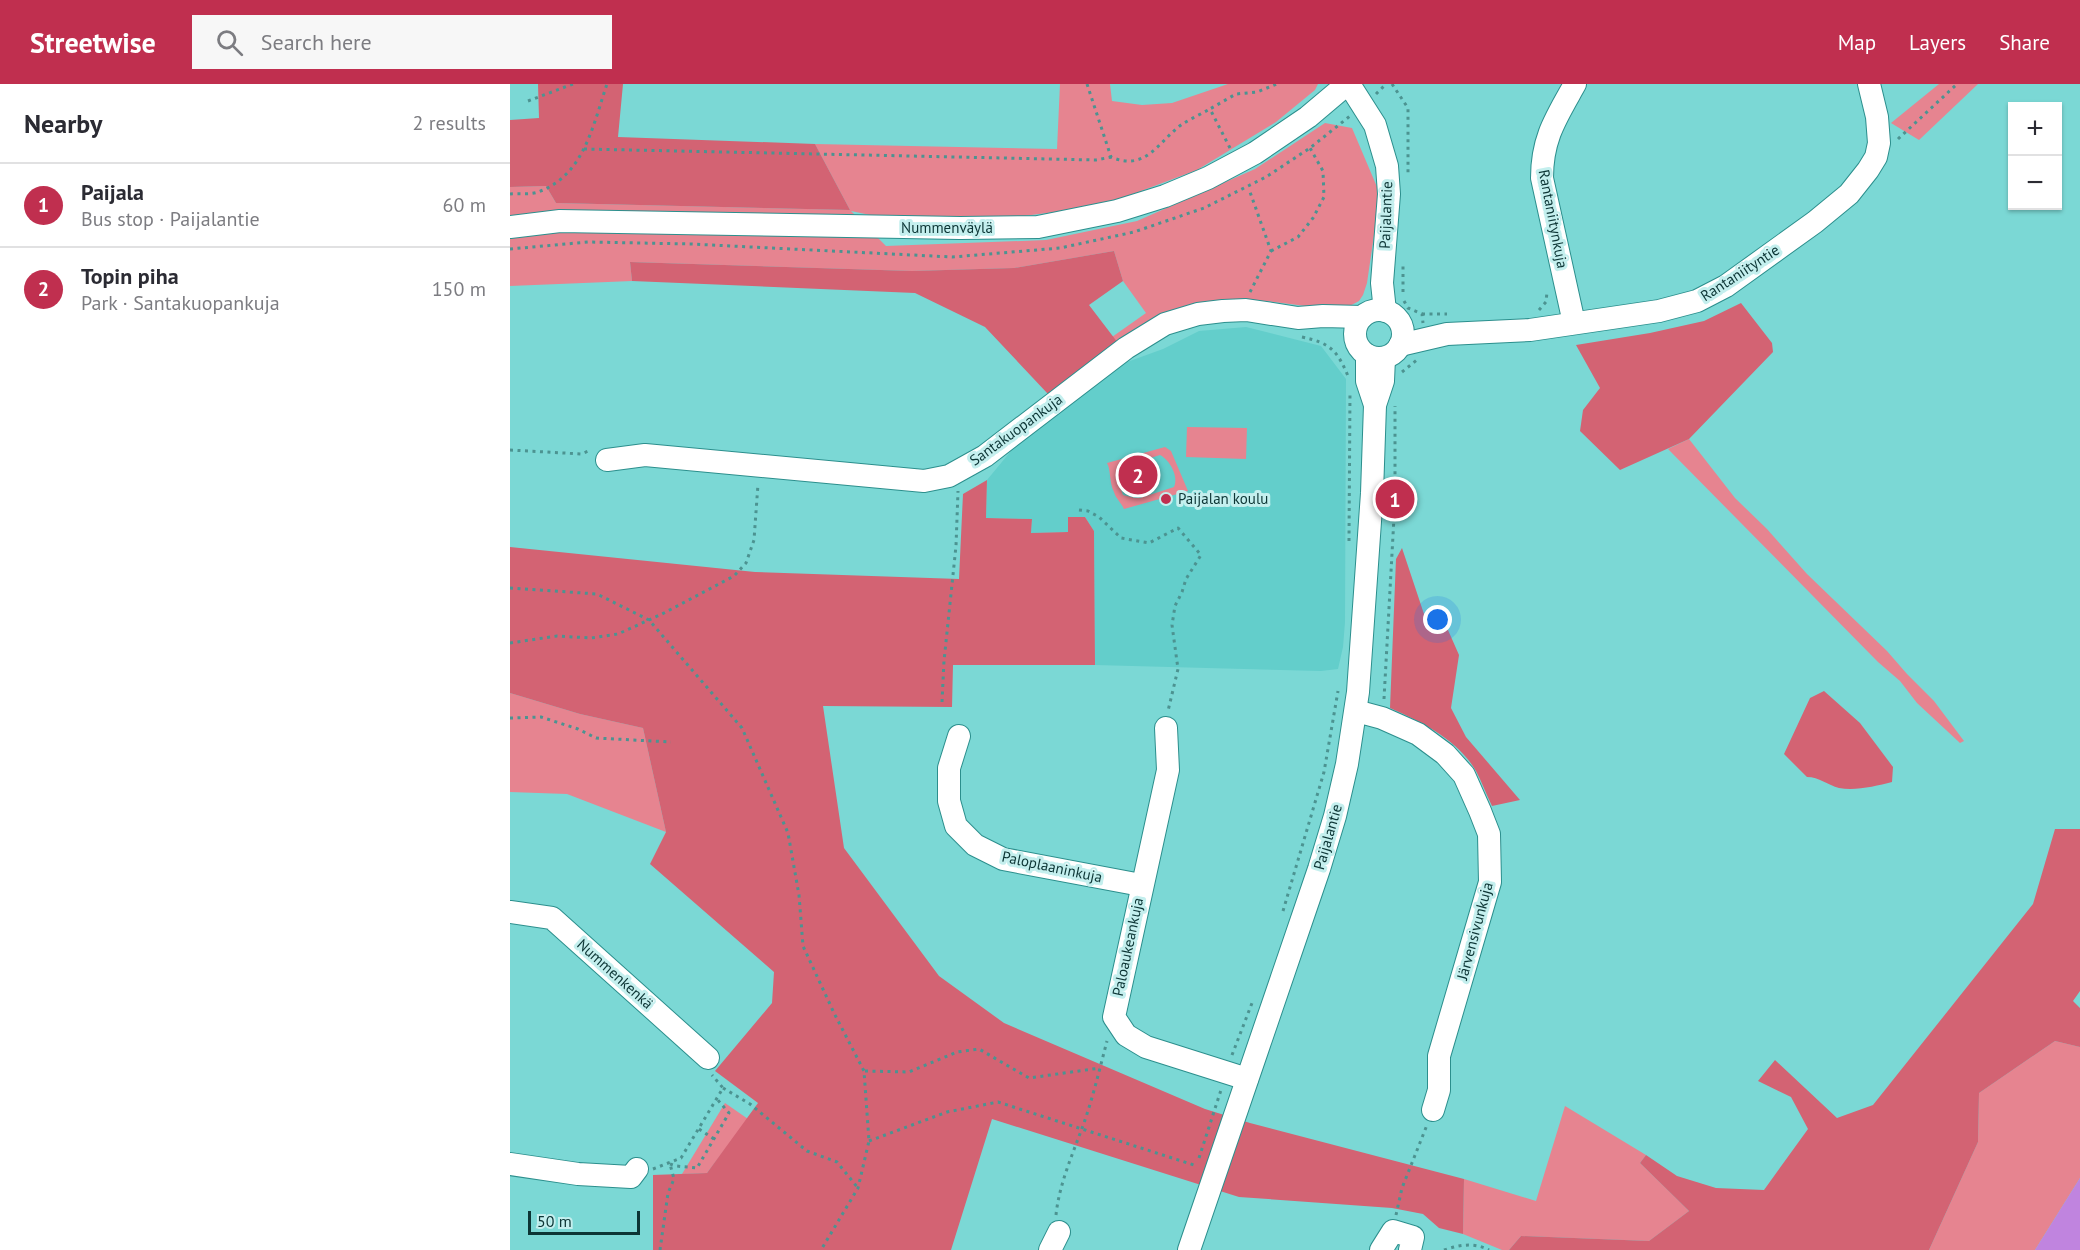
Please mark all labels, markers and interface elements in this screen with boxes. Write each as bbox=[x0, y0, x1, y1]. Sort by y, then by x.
search box bbox=[192, 15, 612, 69]
text: Streetwise bbox=[30, 24, 156, 61]
icon: search bbox=[213, 26, 246, 59]
text: Search here bbox=[261, 28, 372, 56]
text: Map bbox=[1838, 29, 1876, 56]
text: Layers bbox=[1909, 29, 1966, 56]
text: Share bbox=[1999, 29, 2050, 56]
map controls bbox=[2008, 102, 2062, 210]
button: + bbox=[2008, 102, 2062, 156]
text: Nearby bbox=[24, 107, 102, 140]
text: 2 results bbox=[413, 110, 486, 136]
button: − bbox=[2008, 156, 2062, 210]
street label: Rantaniitynkuja bbox=[1535, 168, 1572, 270]
text: Paijala bbox=[81, 178, 144, 206]
street label: Paijalantie bbox=[1375, 181, 1396, 249]
text: 1 bbox=[38, 192, 49, 218]
text: 60 m bbox=[443, 192, 486, 218]
text: Bus stop · Paijalantie bbox=[81, 206, 260, 232]
street label: Nummenväylä bbox=[901, 218, 993, 237]
street label: Rantaniityntie bbox=[1697, 240, 1783, 305]
text: Topin piha bbox=[81, 262, 179, 290]
text: 2 bbox=[38, 276, 49, 302]
text: 150 m bbox=[432, 276, 486, 302]
text: Park · Santakuopankuja bbox=[81, 290, 280, 316]
street label: Santakuopankuja bbox=[966, 390, 1066, 470]
pin: 2 bbox=[1118, 452, 1158, 498]
pin: 1 bbox=[1376, 476, 1414, 522]
place label: Paijalan koulu bbox=[1178, 489, 1268, 508]
marker: Paijalan koulu bbox=[1159, 492, 1173, 506]
your location bbox=[1423, 605, 1452, 634]
street label: Paijalantie bbox=[1309, 802, 1346, 872]
street label: Paloplaaninkuja bbox=[1000, 847, 1104, 886]
street label: Järvensivunkuja bbox=[1452, 880, 1497, 983]
street label: Paloaukeankuja bbox=[1108, 896, 1147, 998]
street label: Nummenkenkä bbox=[573, 935, 657, 1013]
scale bar bbox=[528, 1208, 640, 1236]
text: 50 m bbox=[537, 1211, 572, 1231]

